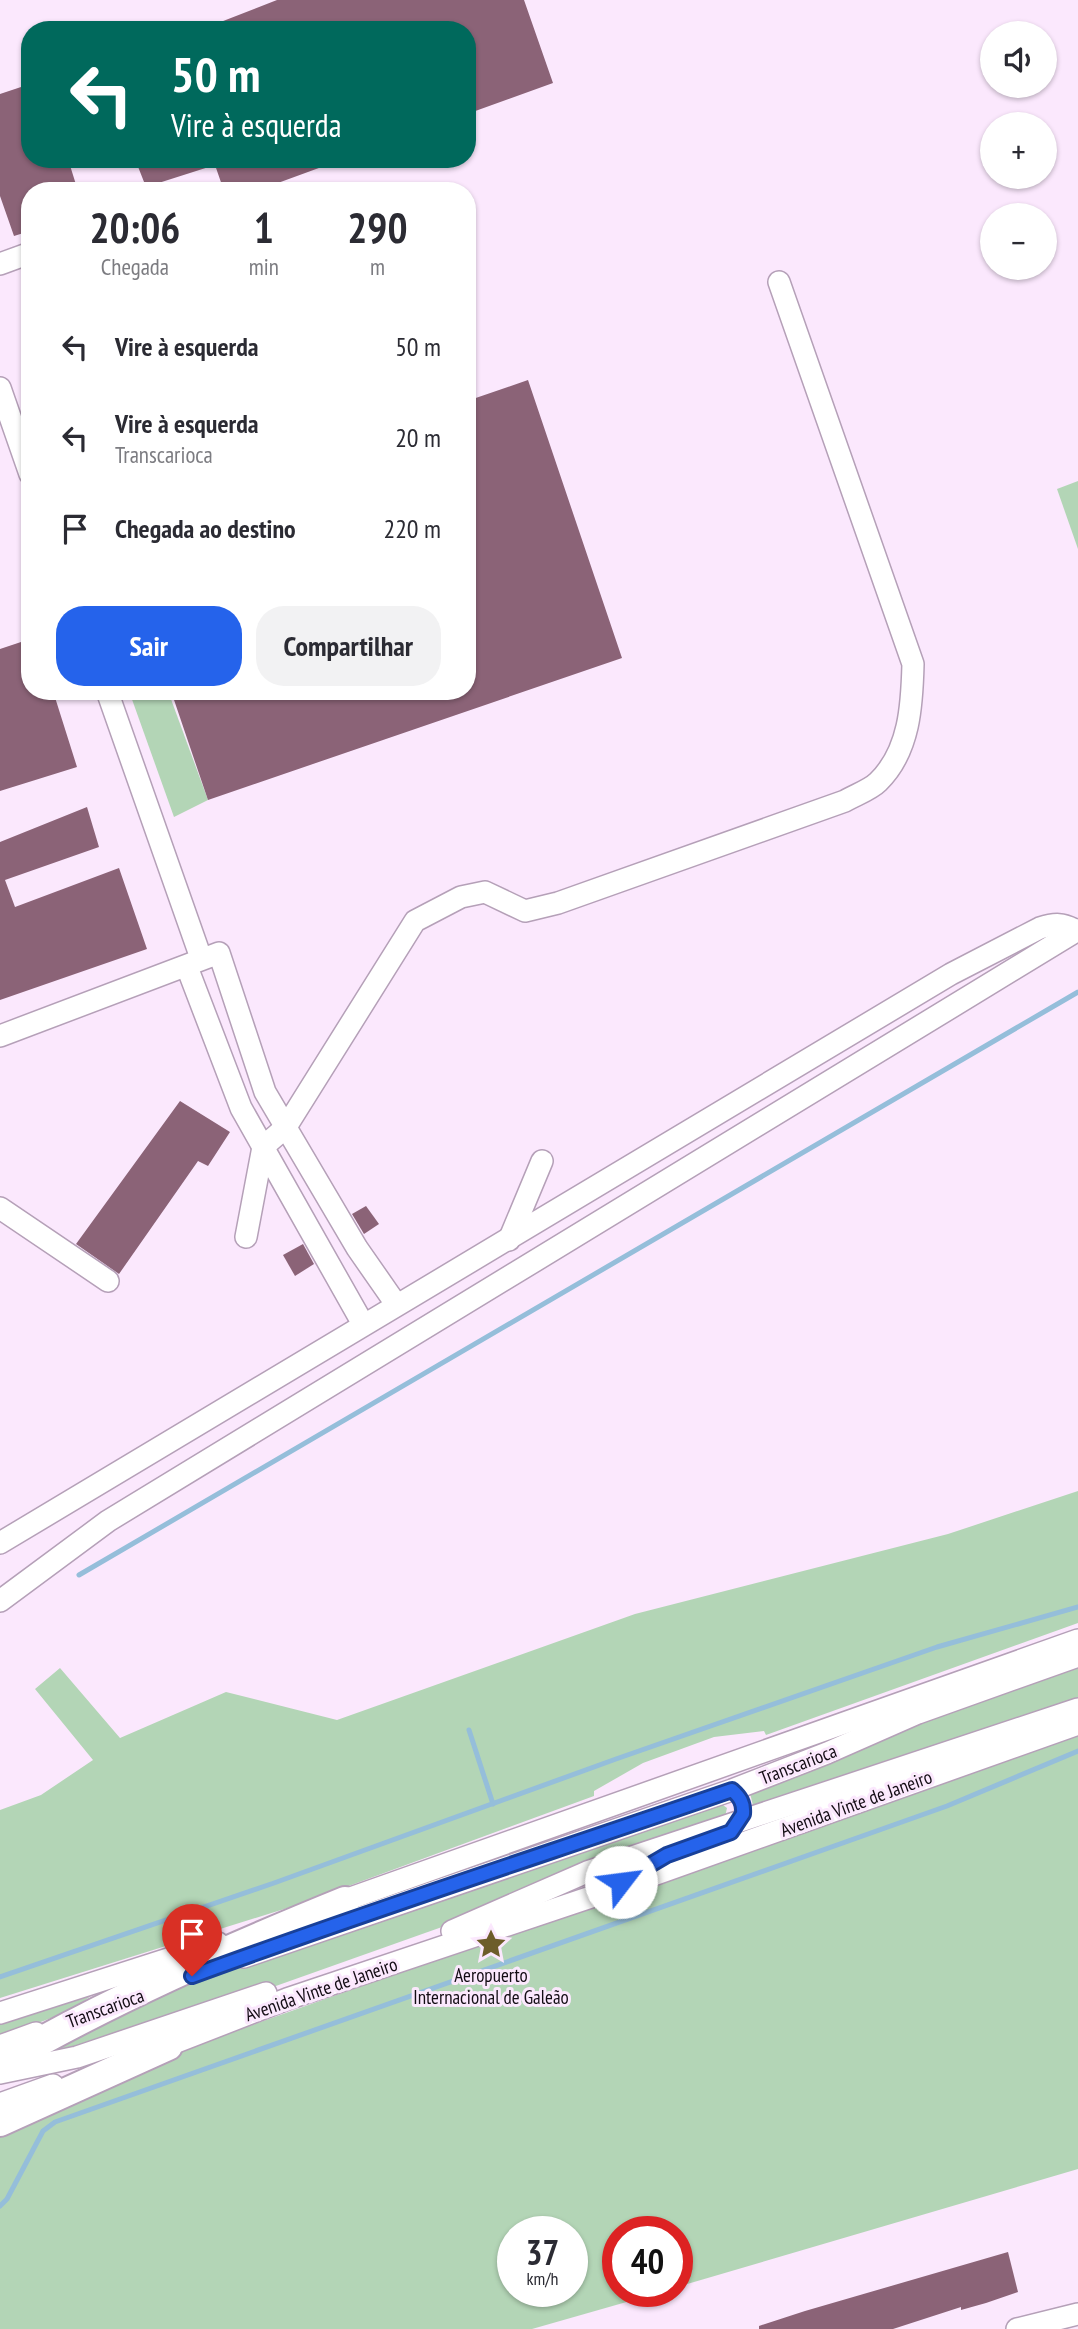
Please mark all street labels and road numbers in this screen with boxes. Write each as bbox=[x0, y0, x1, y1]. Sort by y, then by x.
street label: Transcarioca bbox=[756, 1738, 840, 1790]
street label: Avenida Vinte de Janeiro bbox=[777, 1764, 935, 1842]
street label: Avenida Vinte de Janeiro bbox=[242, 1952, 400, 2026]
street label: Transcarioca bbox=[63, 1983, 147, 2033]

